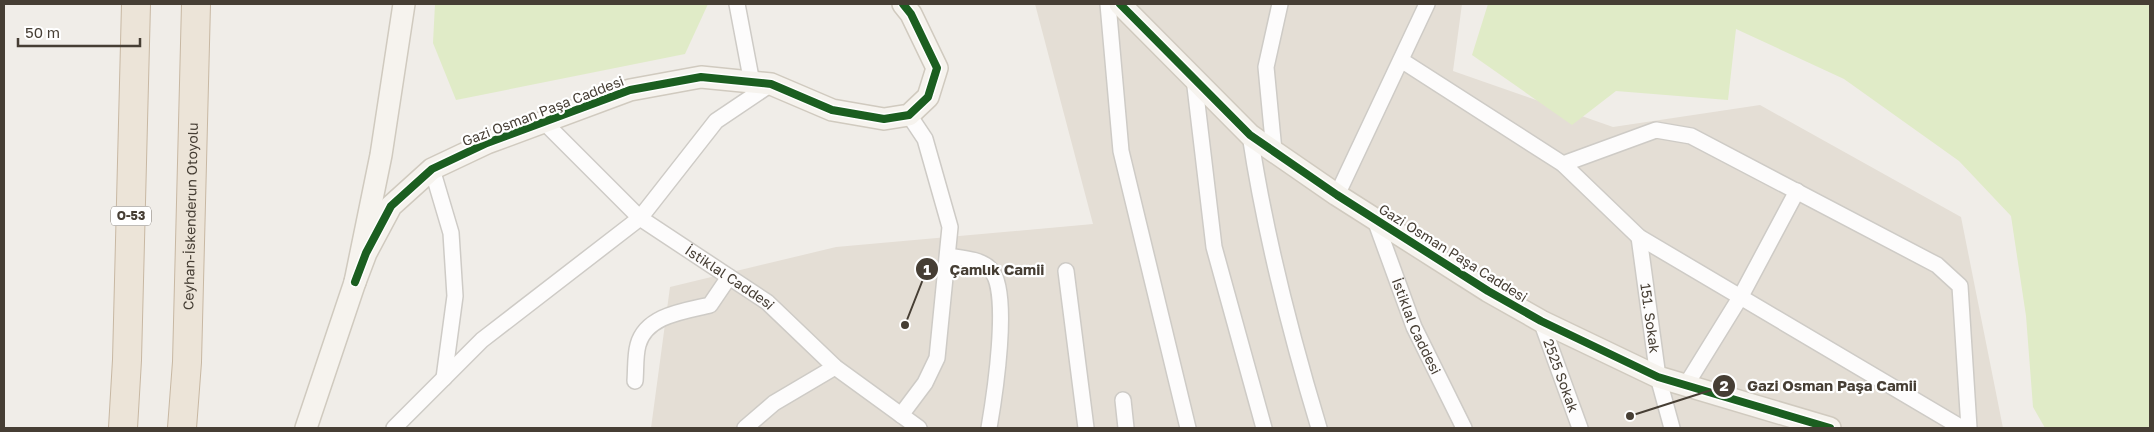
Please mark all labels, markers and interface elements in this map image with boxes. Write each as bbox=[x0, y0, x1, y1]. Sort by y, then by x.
scale bar bbox=[18, 15, 140, 47]
text: 50 m bbox=[25, 23, 60, 41]
street label: Gazi Osman Paşa Caddesi bbox=[459, 72, 626, 149]
street label: Ceyhan-İskenderun Otoyolu bbox=[179, 122, 201, 310]
street label: Gazi Osman Paşa Caddesi bbox=[1376, 200, 1531, 305]
road number: O-53 bbox=[111, 207, 151, 226]
street label: İstiklal Caddesi bbox=[682, 241, 778, 313]
callout: Çamlık Camii bbox=[914, 254, 1054, 284]
text: 1 bbox=[923, 260, 931, 278]
text: Çamlık Camii bbox=[950, 260, 1044, 278]
street label: İstiklal Caddesi bbox=[1389, 275, 1445, 377]
street label: 151. Sokak bbox=[1637, 282, 1664, 354]
street label: 2525 Sokak bbox=[1540, 336, 1583, 414]
callout: Gazi Osman Paşa Camii bbox=[1712, 371, 1927, 401]
text: 2 bbox=[1719, 376, 1729, 394]
text: Gazi Osman Paşa Camii bbox=[1747, 376, 1917, 394]

